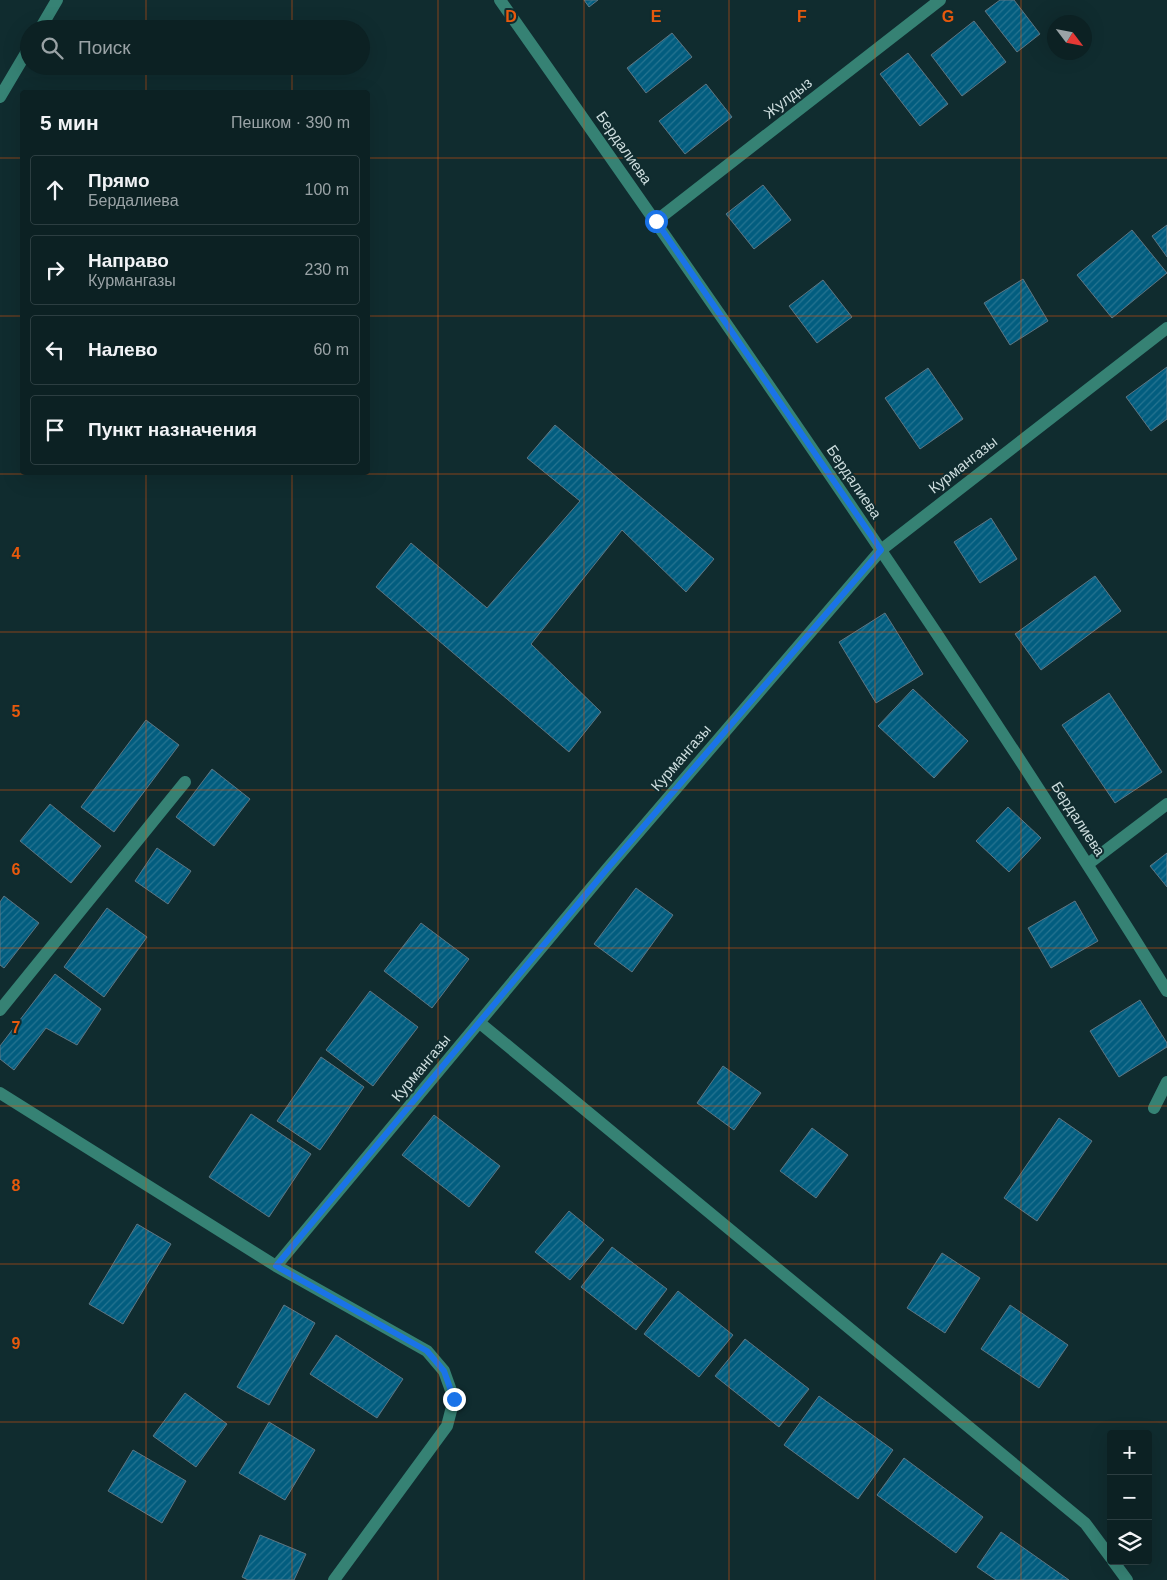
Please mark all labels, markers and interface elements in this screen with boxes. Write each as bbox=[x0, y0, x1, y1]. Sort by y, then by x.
text: D bbox=[505, 8, 517, 25]
text: E bbox=[651, 8, 662, 25]
text: F bbox=[797, 8, 807, 25]
text: G bbox=[942, 8, 954, 25]
north arrow bbox=[1047, 15, 1092, 60]
search box bbox=[20, 20, 370, 75]
icon: search bbox=[38, 34, 66, 62]
text: Поиск bbox=[78, 37, 131, 58]
street label: Жулдыз bbox=[760, 74, 815, 122]
street label: Бердалиева bbox=[593, 108, 656, 188]
text: 5 мин bbox=[40, 111, 99, 134]
text: Пешком · 390 m bbox=[231, 114, 350, 131]
text: Прямо bbox=[88, 170, 150, 191]
icon: ahead bbox=[41, 176, 69, 204]
text: 100 m bbox=[305, 181, 349, 198]
text: Бердалиева bbox=[88, 192, 179, 209]
route start bbox=[645, 210, 668, 233]
text: Направо bbox=[88, 250, 169, 271]
icon: right bbox=[41, 256, 69, 284]
text: 230 m bbox=[305, 261, 349, 278]
text: Курмангазы bbox=[88, 272, 176, 289]
icon: left bbox=[41, 336, 69, 364]
text: Налево bbox=[88, 339, 158, 360]
text: 60 m bbox=[313, 341, 349, 358]
icon: arrive bbox=[41, 416, 69, 444]
text: Пункт назначения bbox=[88, 419, 257, 440]
street label: Курмангазы bbox=[925, 433, 1000, 497]
street label: Бердалиева bbox=[824, 442, 886, 522]
text: 4 bbox=[12, 545, 21, 562]
text: 5 bbox=[12, 703, 21, 720]
street label: Курмангазы bbox=[647, 721, 714, 794]
street label: Бердалиева bbox=[1048, 778, 1109, 860]
text: 6 bbox=[12, 861, 21, 878]
text: 7 bbox=[12, 1019, 21, 1036]
street label: Курмангазы bbox=[388, 1031, 454, 1105]
text: 8 bbox=[12, 1177, 21, 1194]
text: 9 bbox=[12, 1335, 21, 1352]
route end bbox=[443, 1388, 466, 1411]
map controls bbox=[1107, 1430, 1152, 1565]
button: + bbox=[1107, 1430, 1152, 1475]
button: − bbox=[1107, 1475, 1152, 1520]
button: layers bbox=[1107, 1520, 1152, 1565]

